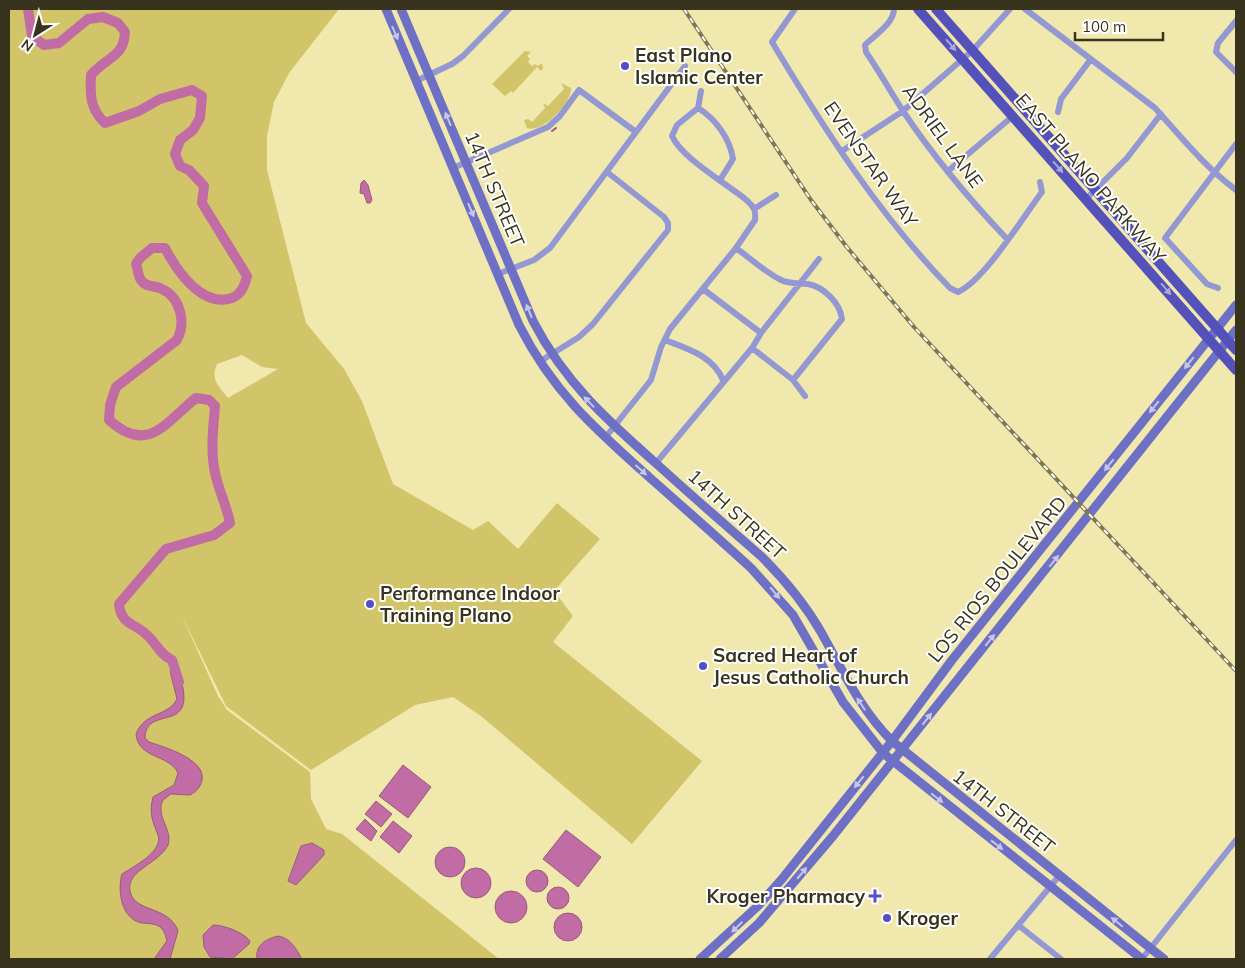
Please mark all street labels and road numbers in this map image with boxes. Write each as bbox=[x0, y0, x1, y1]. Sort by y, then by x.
street label: ADRIEL LANE bbox=[897, 80, 989, 192]
street label: EAST PLANO PARKWAY bbox=[1011, 88, 1172, 268]
street label: EVENSTAR WAY bbox=[819, 97, 923, 232]
street label: 14TH STREET bbox=[460, 127, 530, 251]
street label: 14TH STREET bbox=[683, 464, 791, 565]
street label: LOS RIOS BOULEVARD bbox=[923, 491, 1071, 667]
street label: 14TH STREET bbox=[948, 764, 1060, 859]

